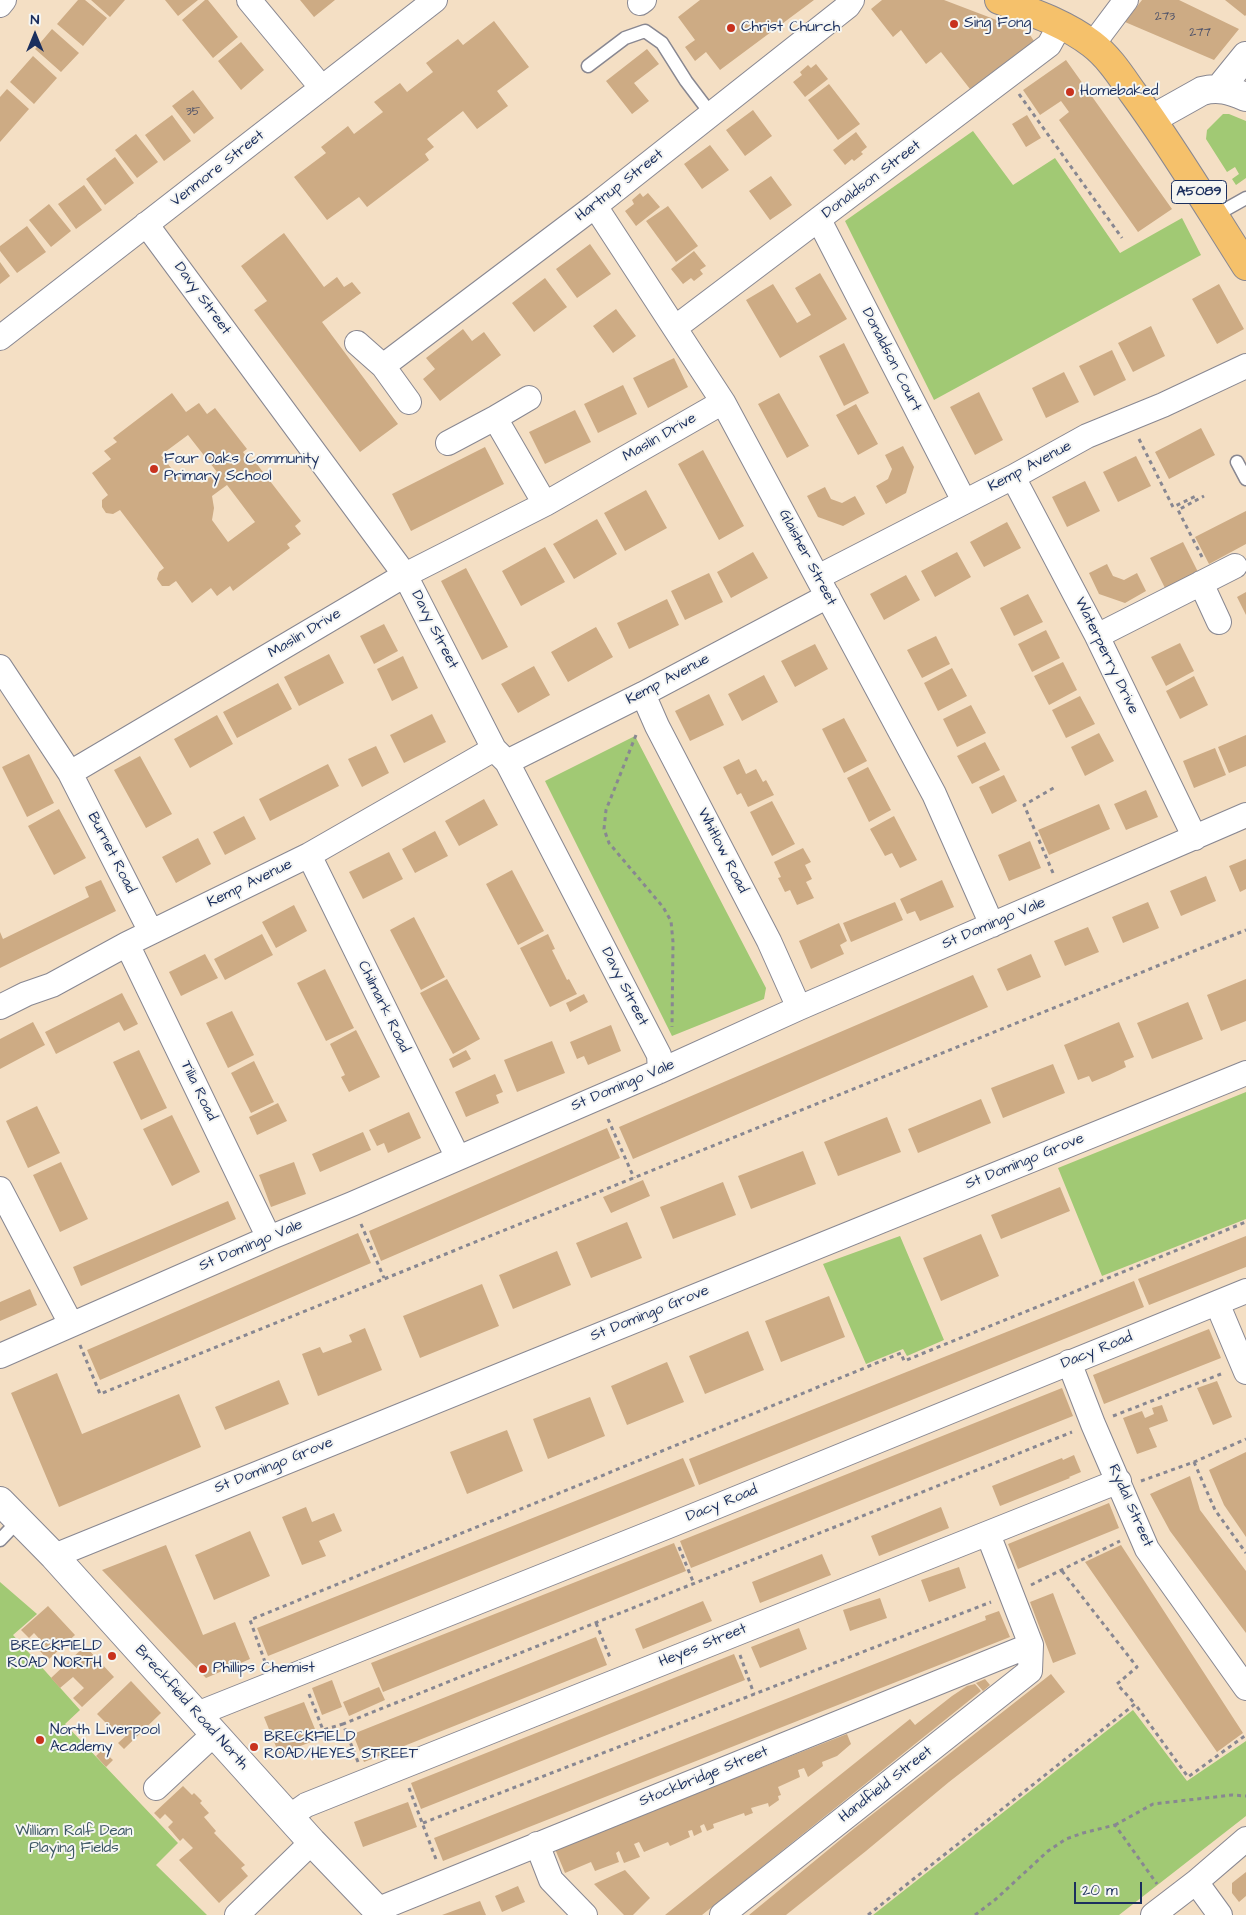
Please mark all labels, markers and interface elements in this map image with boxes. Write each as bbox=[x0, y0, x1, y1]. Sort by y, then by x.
north arrow bbox=[10, 10, 60, 60]
text: N bbox=[31, 10, 39, 30]
house number: 273 bbox=[1155, 10, 1175, 24]
place label: Sing Fong bbox=[964, 15, 1031, 33]
marker: Sing Fong bbox=[948, 18, 960, 30]
place label: Christ Church bbox=[741, 19, 840, 37]
marker: Christ Church bbox=[725, 22, 737, 34]
house number: 277 bbox=[1189, 26, 1211, 40]
place label: Homebaked bbox=[1080, 83, 1158, 101]
marker: Homebaked bbox=[1064, 86, 1076, 98]
house number: 35 bbox=[186, 105, 200, 119]
street label: Venmore Street bbox=[168, 127, 268, 211]
street label: Donaldson Street bbox=[819, 137, 925, 223]
street label: Hartnup Street bbox=[572, 146, 668, 226]
road number: A5089 bbox=[1172, 180, 1226, 203]
street label: Davy Street bbox=[170, 259, 234, 339]
street label: Donaldson Court bbox=[857, 305, 925, 415]
street label: Maslin Drive bbox=[620, 410, 700, 466]
street label: Kemp Avenue bbox=[985, 437, 1075, 497]
place label: Four Oaks Community Primary School bbox=[164, 451, 319, 486]
marker: Four Oaks Community Primary School bbox=[148, 463, 160, 475]
street label: Glaisher Street bbox=[774, 507, 840, 609]
street label: Davy Street bbox=[407, 588, 461, 672]
street label: Waterperry Drive bbox=[1070, 595, 1142, 717]
street label: Maslin Drive bbox=[265, 605, 345, 663]
street label: Kemp Avenue bbox=[623, 650, 713, 710]
street label: Whitlow Road bbox=[693, 805, 751, 897]
street label: Burnet Road bbox=[83, 809, 139, 897]
street label: Kemp Avenue bbox=[205, 856, 295, 912]
street label: St Domingo Vale bbox=[939, 894, 1049, 954]
street label: Davy Street bbox=[597, 945, 651, 1029]
street label: Chilmark Road bbox=[353, 958, 413, 1056]
street label: St Domingo Vale bbox=[568, 1056, 678, 1116]
street label: Tilia Road bbox=[176, 1058, 220, 1124]
street label: St Domingo Grove bbox=[963, 1130, 1087, 1194]
street label: St Domingo Vale bbox=[196, 1216, 306, 1276]
street label: St Domingo Grove bbox=[588, 1282, 712, 1346]
street label: Dacy Road bbox=[1059, 1329, 1135, 1373]
street label: St Domingo Grove bbox=[212, 1434, 336, 1498]
street label: Rydal Street bbox=[1104, 1462, 1156, 1550]
street label: Dacy Road bbox=[684, 1482, 760, 1526]
street label: Heyes Street bbox=[656, 1620, 750, 1672]
place label: BRECKFIELD ROAD NORTH bbox=[7, 1638, 102, 1673]
street label: Breckfield Road North bbox=[130, 1642, 252, 1774]
marker: BRECKFIELD ROAD NORTH bbox=[106, 1650, 118, 1662]
place label: Phillips Chemist bbox=[213, 1660, 315, 1678]
marker: Phillips Chemist bbox=[197, 1663, 209, 1675]
place label: North Liverpool Academy bbox=[50, 1722, 160, 1757]
place label: BRECKFIELD ROAD/HEYES STREET bbox=[264, 1729, 418, 1764]
marker: North Liverpool Academy bbox=[34, 1734, 46, 1746]
marker: BRECKFIELD ROAD/HEYES STREET bbox=[248, 1741, 260, 1753]
street label: Stockbridge Street bbox=[637, 1743, 771, 1811]
street label: Handfield Street bbox=[836, 1743, 936, 1827]
park label: William Ralf Dean Playing Fields bbox=[15, 1823, 133, 1858]
scale bar bbox=[1076, 1872, 1144, 1904]
text: 20 m bbox=[1082, 1880, 1118, 1901]

